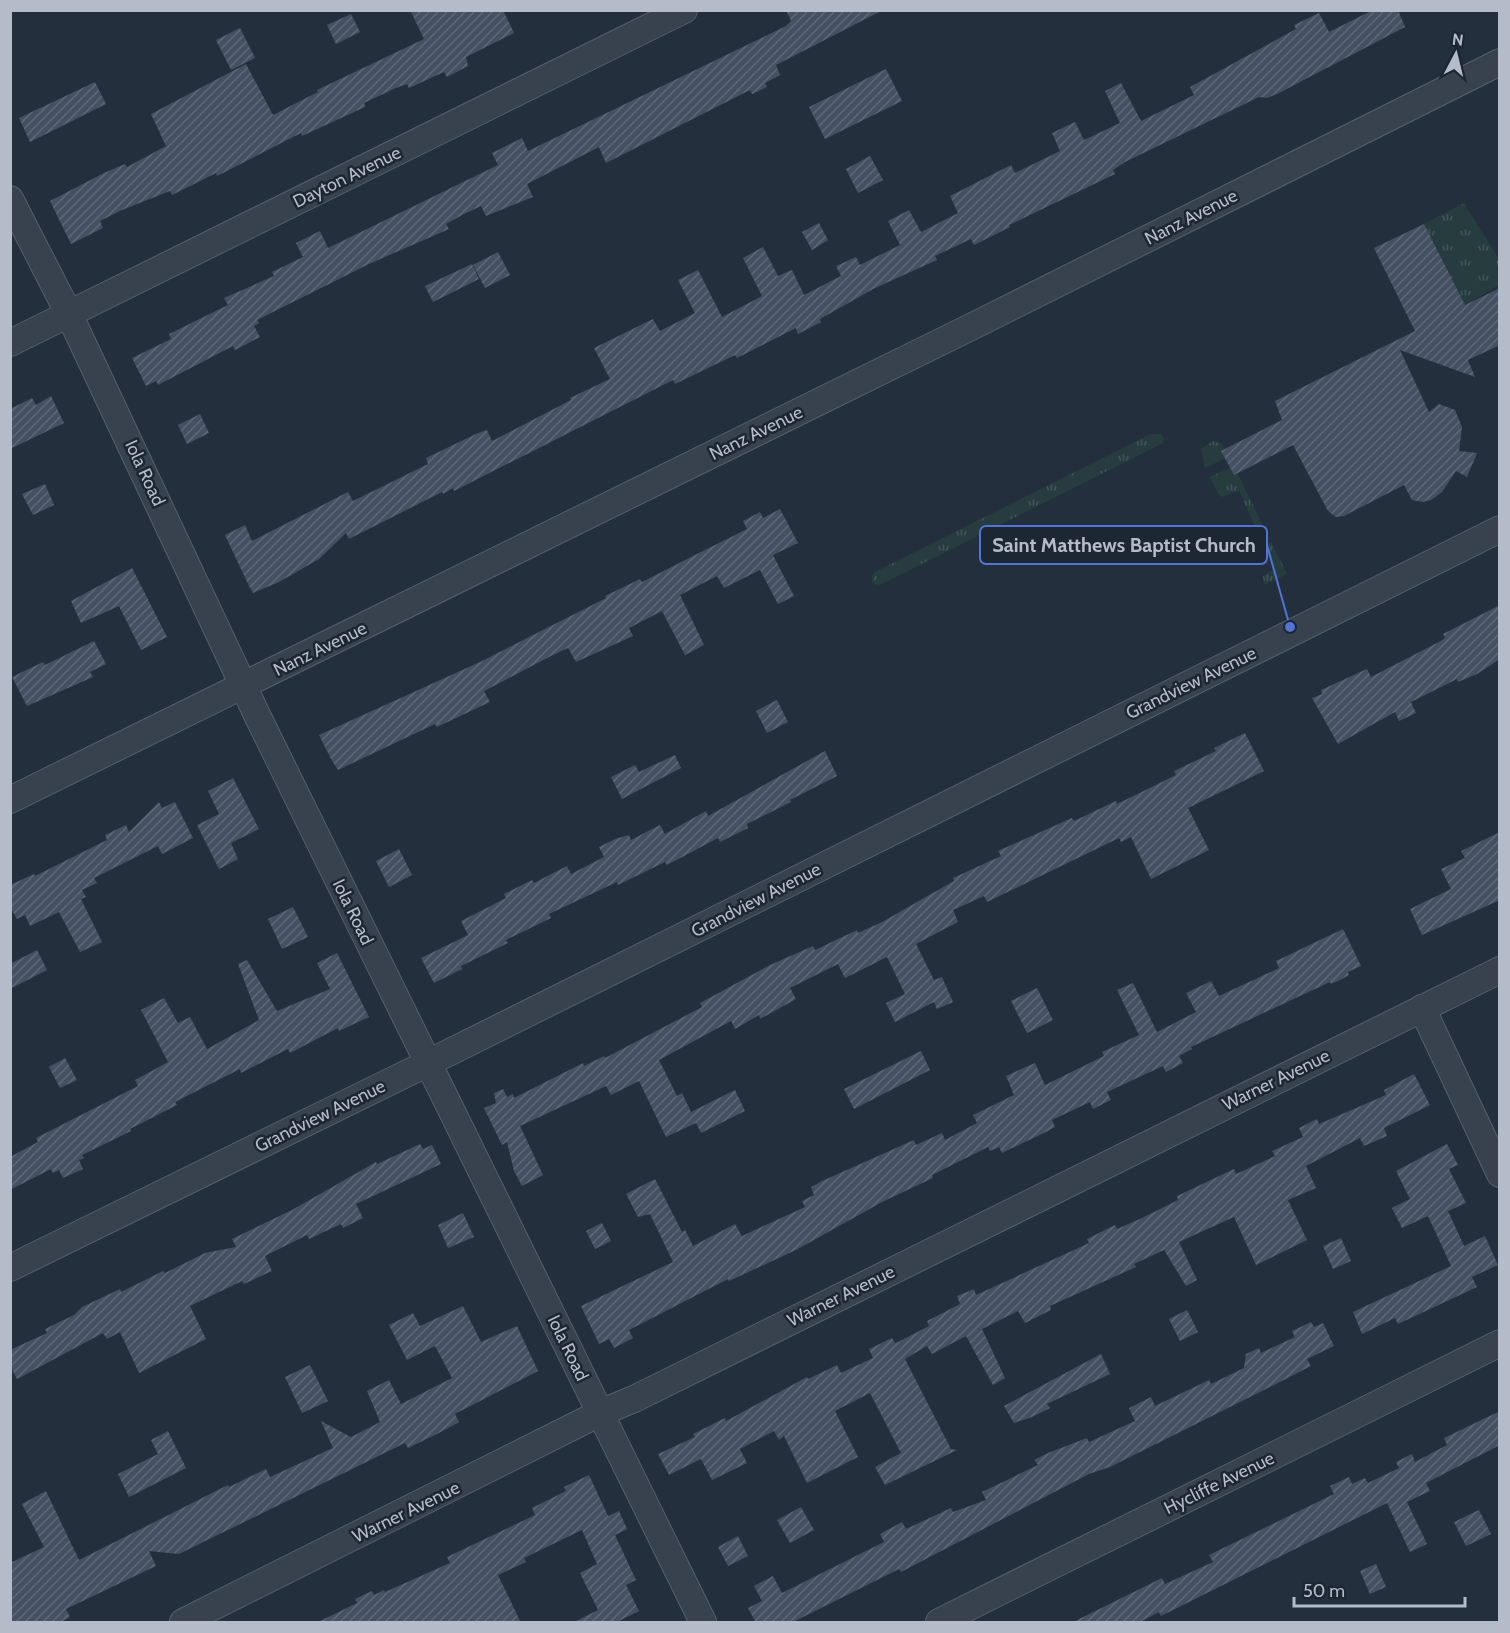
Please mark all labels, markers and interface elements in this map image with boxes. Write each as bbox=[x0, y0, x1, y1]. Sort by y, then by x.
north arrow bbox=[1426, 24, 1486, 84]
text: N bbox=[1451, 29, 1465, 50]
street label: Dayton Avenue bbox=[289, 141, 405, 213]
street label: Nanz Avenue bbox=[1141, 184, 1241, 250]
street label: Nanz Avenue bbox=[706, 401, 806, 465]
street label: Iola Road bbox=[120, 437, 170, 509]
callout: Saint Matthews Baptist Church bbox=[980, 526, 1267, 564]
text: Saint Matthews Baptist Church bbox=[992, 533, 1256, 557]
street label: Nanz Avenue bbox=[270, 617, 370, 681]
street label: Grandview Avenue bbox=[1122, 642, 1260, 724]
street label: Grandview Avenue bbox=[688, 858, 824, 942]
street label: Iola Road bbox=[328, 876, 378, 948]
street label: Warner Avenue bbox=[1219, 1045, 1333, 1115]
street label: Grandview Avenue bbox=[251, 1075, 389, 1157]
street label: Warner Avenue bbox=[784, 1261, 898, 1331]
street label: Iola Road bbox=[543, 1312, 593, 1384]
street label: Hycliffe Avenue bbox=[1160, 1447, 1278, 1519]
street label: Warner Avenue bbox=[349, 1477, 463, 1547]
scale bar bbox=[1294, 1570, 1465, 1608]
text: 50 m bbox=[1303, 1580, 1345, 1602]

